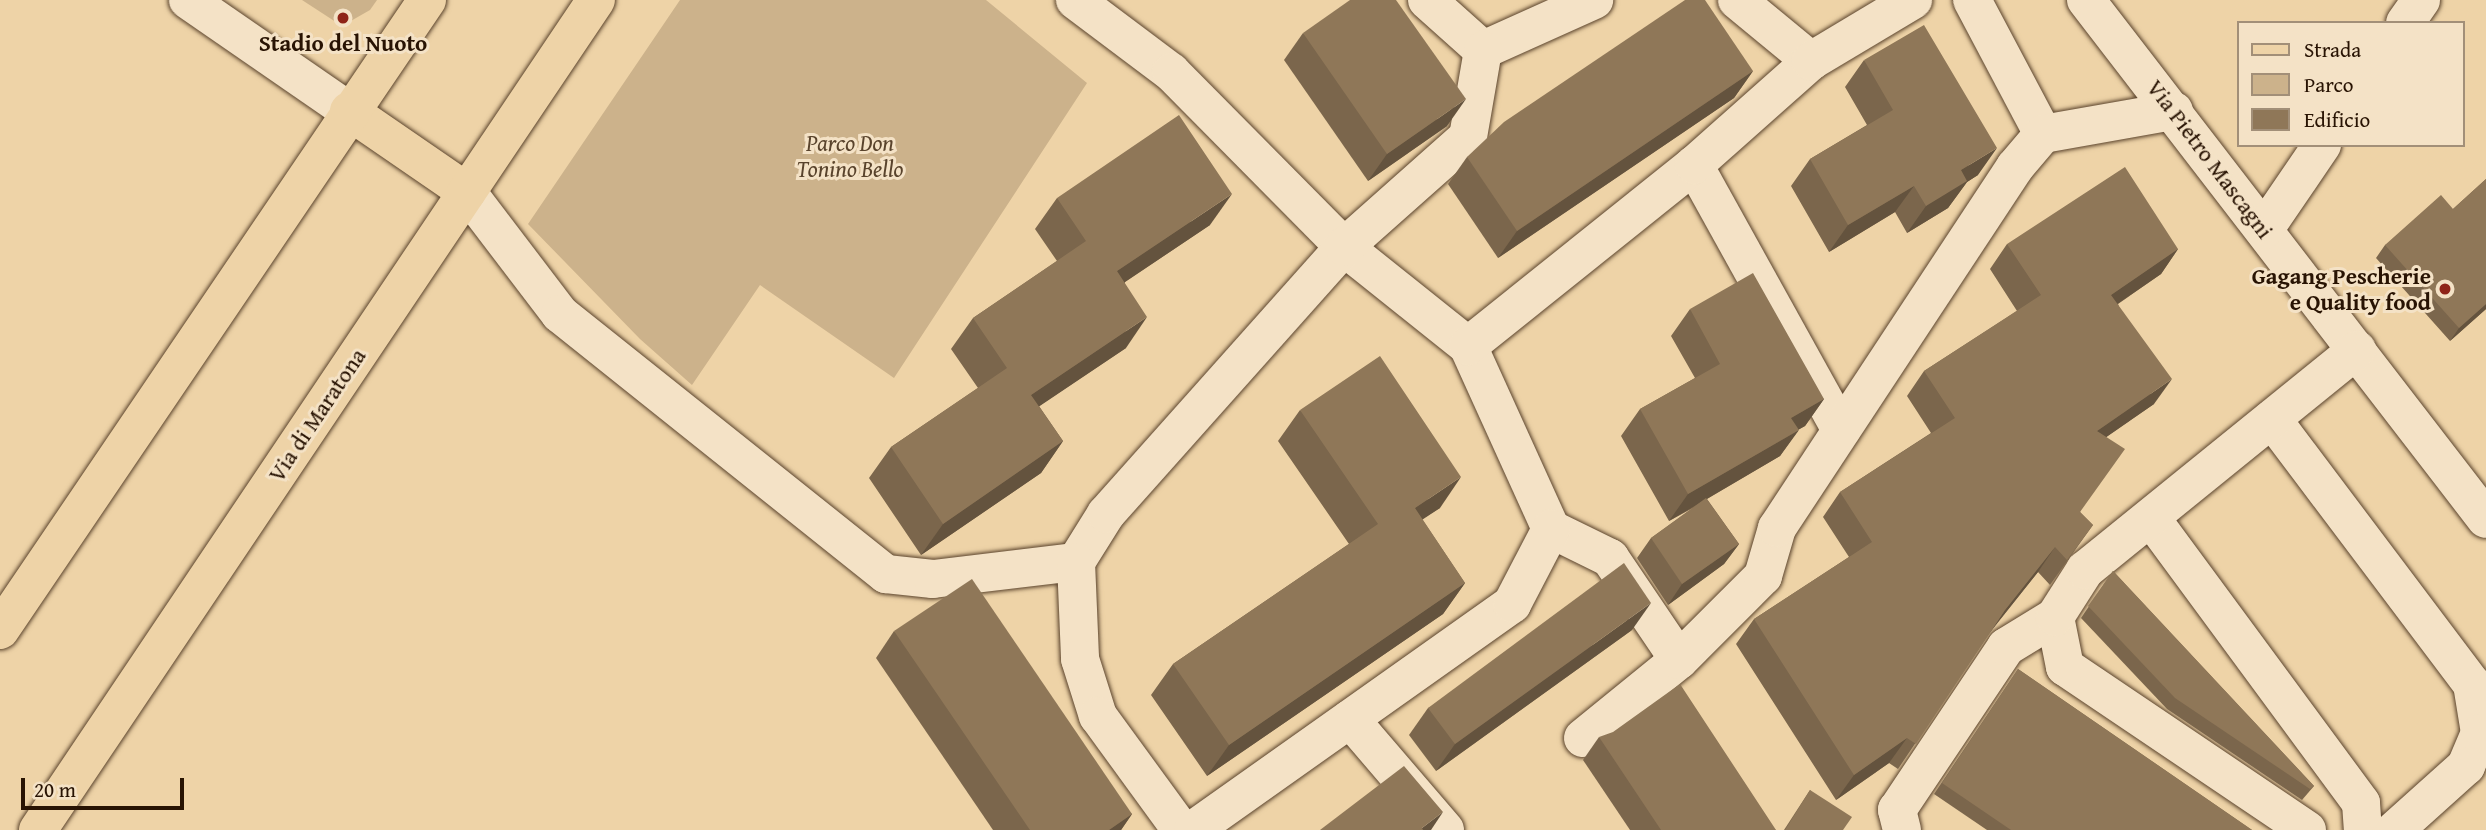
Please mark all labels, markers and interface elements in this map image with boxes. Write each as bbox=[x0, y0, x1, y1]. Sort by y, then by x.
marker: Stadio del Nuoto bbox=[335, 10, 351, 26]
legend bbox=[2238, 21, 2465, 147]
place label: Stadio del Nuoto bbox=[259, 29, 427, 57]
text: Strada bbox=[2304, 34, 2361, 65]
text: Parco bbox=[2304, 69, 2354, 100]
street label: Via Pietro Mascagni bbox=[2141, 74, 2279, 244]
text: Edificio bbox=[2304, 104, 2370, 135]
park label: Parco Don Tonino Bello bbox=[797, 129, 903, 183]
place label: Gagang Pescherie e Quality food bbox=[2252, 262, 2431, 316]
marker: Gagang Pescherie e Quality food bbox=[2437, 281, 2453, 297]
street label: Via di Maratona bbox=[262, 343, 372, 487]
scale bar bbox=[24, 764, 187, 808]
text: 20 m bbox=[34, 774, 76, 805]

